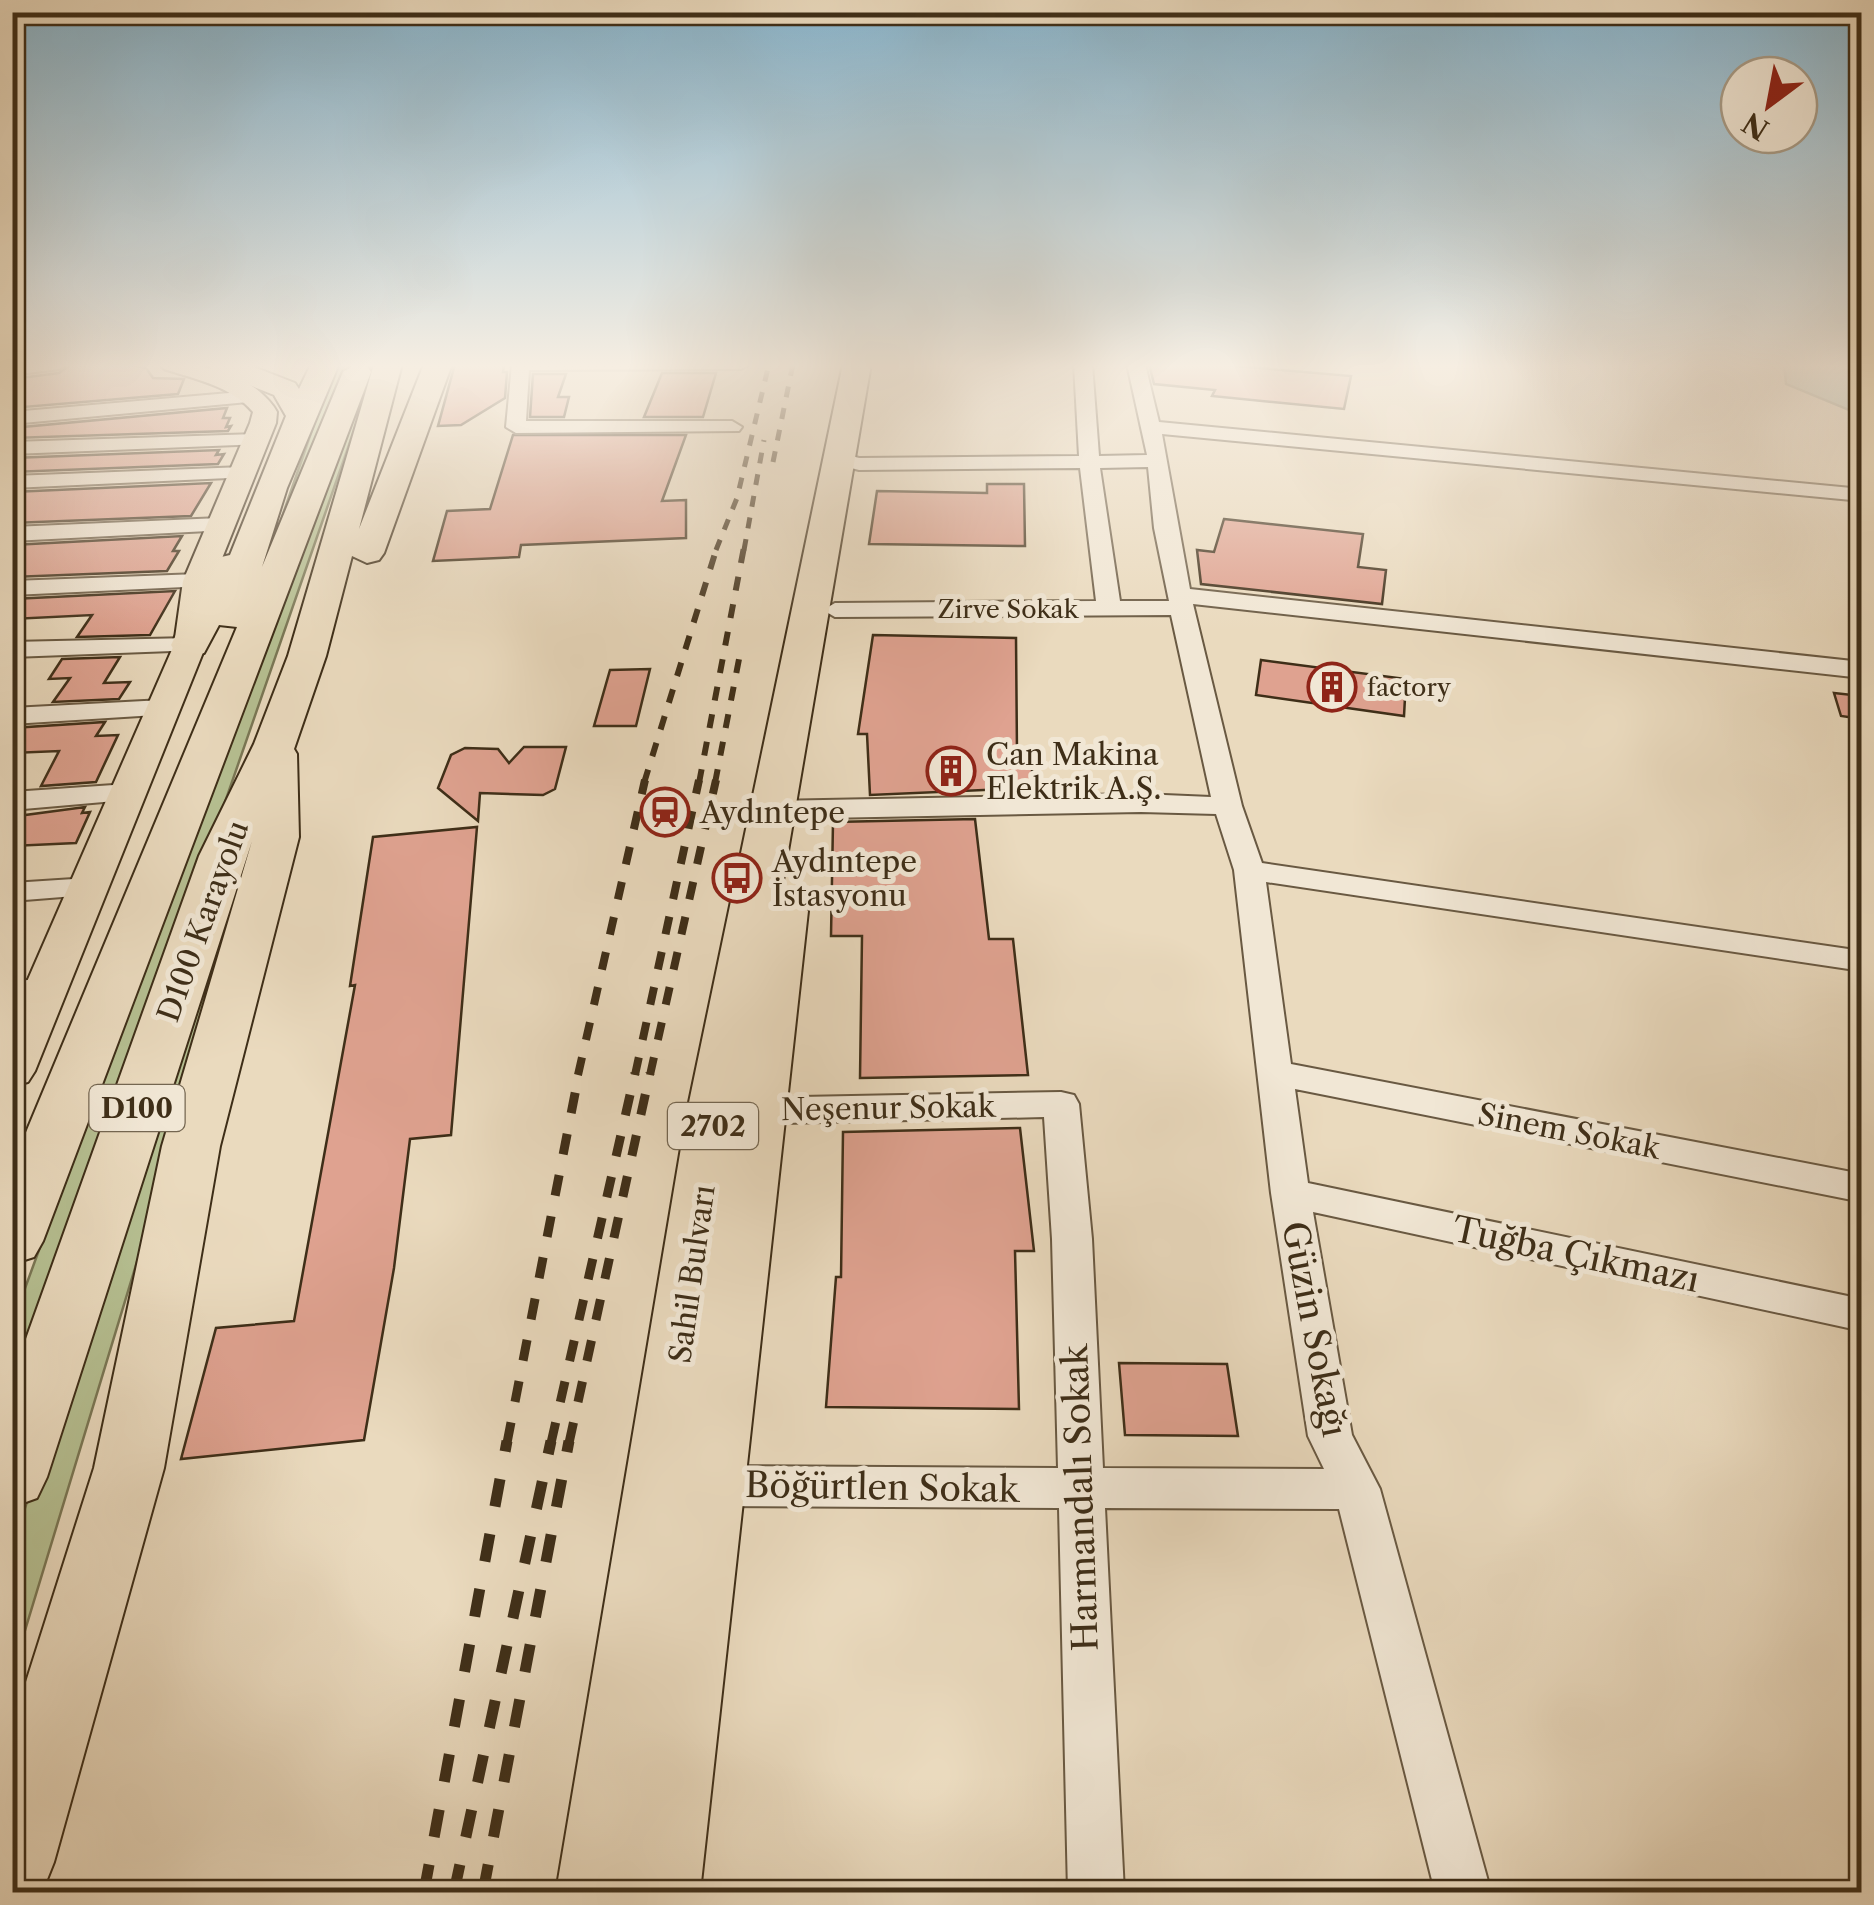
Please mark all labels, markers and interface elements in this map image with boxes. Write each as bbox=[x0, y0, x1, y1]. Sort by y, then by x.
north arrow bbox=[1719, 55, 1819, 155]
text: N bbox=[1736, 105, 1775, 147]
street label: Zirve Sokak bbox=[938, 594, 1080, 625]
building icon: factory bbox=[1306, 661, 1358, 713]
place label: factory bbox=[1367, 672, 1452, 703]
place label: Can Makina Elektrik A.Ş. bbox=[986, 736, 1161, 807]
building icon: Can Makina Elektrik A.Ş. bbox=[925, 745, 977, 797]
station icon: Aydıntepe bbox=[639, 786, 691, 838]
place label: Aydıntepe bbox=[699, 794, 845, 831]
street label: D100 Karayolu bbox=[149, 815, 257, 1027]
place label: Aydıntepe İstasyonu bbox=[771, 843, 917, 914]
bus stop icon: Aydıntepe İstasyonu bbox=[711, 852, 763, 904]
road number: D100 bbox=[90, 1085, 184, 1131]
street label: Neşenur Sokak bbox=[781, 1088, 997, 1128]
street label: Sinem Sokak bbox=[1475, 1095, 1665, 1167]
road number: 2702 bbox=[668, 1103, 758, 1149]
street label: Sahil Bulvarı bbox=[661, 1183, 723, 1365]
street label: Tuğba Çıkmazı bbox=[1449, 1207, 1703, 1301]
street label: Güzin Sokağı bbox=[1273, 1218, 1357, 1440]
street label: Harmandalı Sokak bbox=[1053, 1342, 1107, 1652]
street label: Böğürtlen Sokak bbox=[745, 1463, 1021, 1511]

